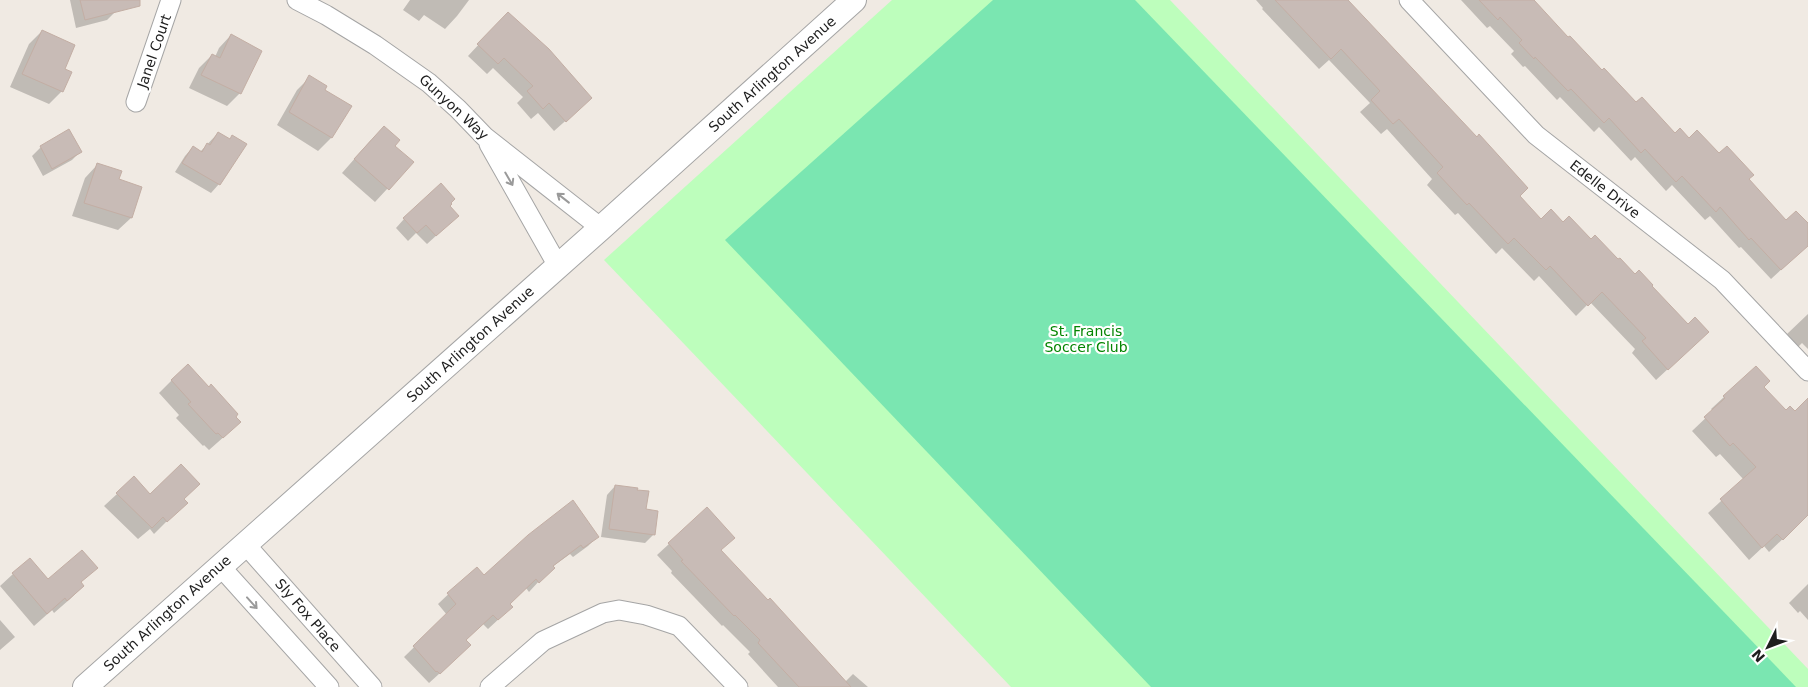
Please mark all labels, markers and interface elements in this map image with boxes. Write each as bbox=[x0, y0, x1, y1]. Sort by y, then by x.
street label: Janel Court bbox=[134, 12, 174, 91]
street label: South Arlington Avenue bbox=[705, 13, 839, 135]
street label: Gunyon Way bbox=[416, 71, 492, 143]
street label: Edelle Drive bbox=[1567, 157, 1643, 221]
one-way arrow bbox=[505, 171, 514, 186]
one-way arrow bbox=[557, 192, 570, 203]
street label: South Arlington Avenue bbox=[403, 283, 537, 405]
park label: St. Francis Soccer Club bbox=[1044, 323, 1128, 355]
street label: South Arlington Avenue bbox=[100, 552, 234, 674]
street label: Sly Fox Place bbox=[272, 575, 344, 655]
one-way arrow bbox=[246, 596, 258, 609]
north arrow bbox=[1743, 622, 1793, 672]
text: N bbox=[1748, 646, 1768, 665]

